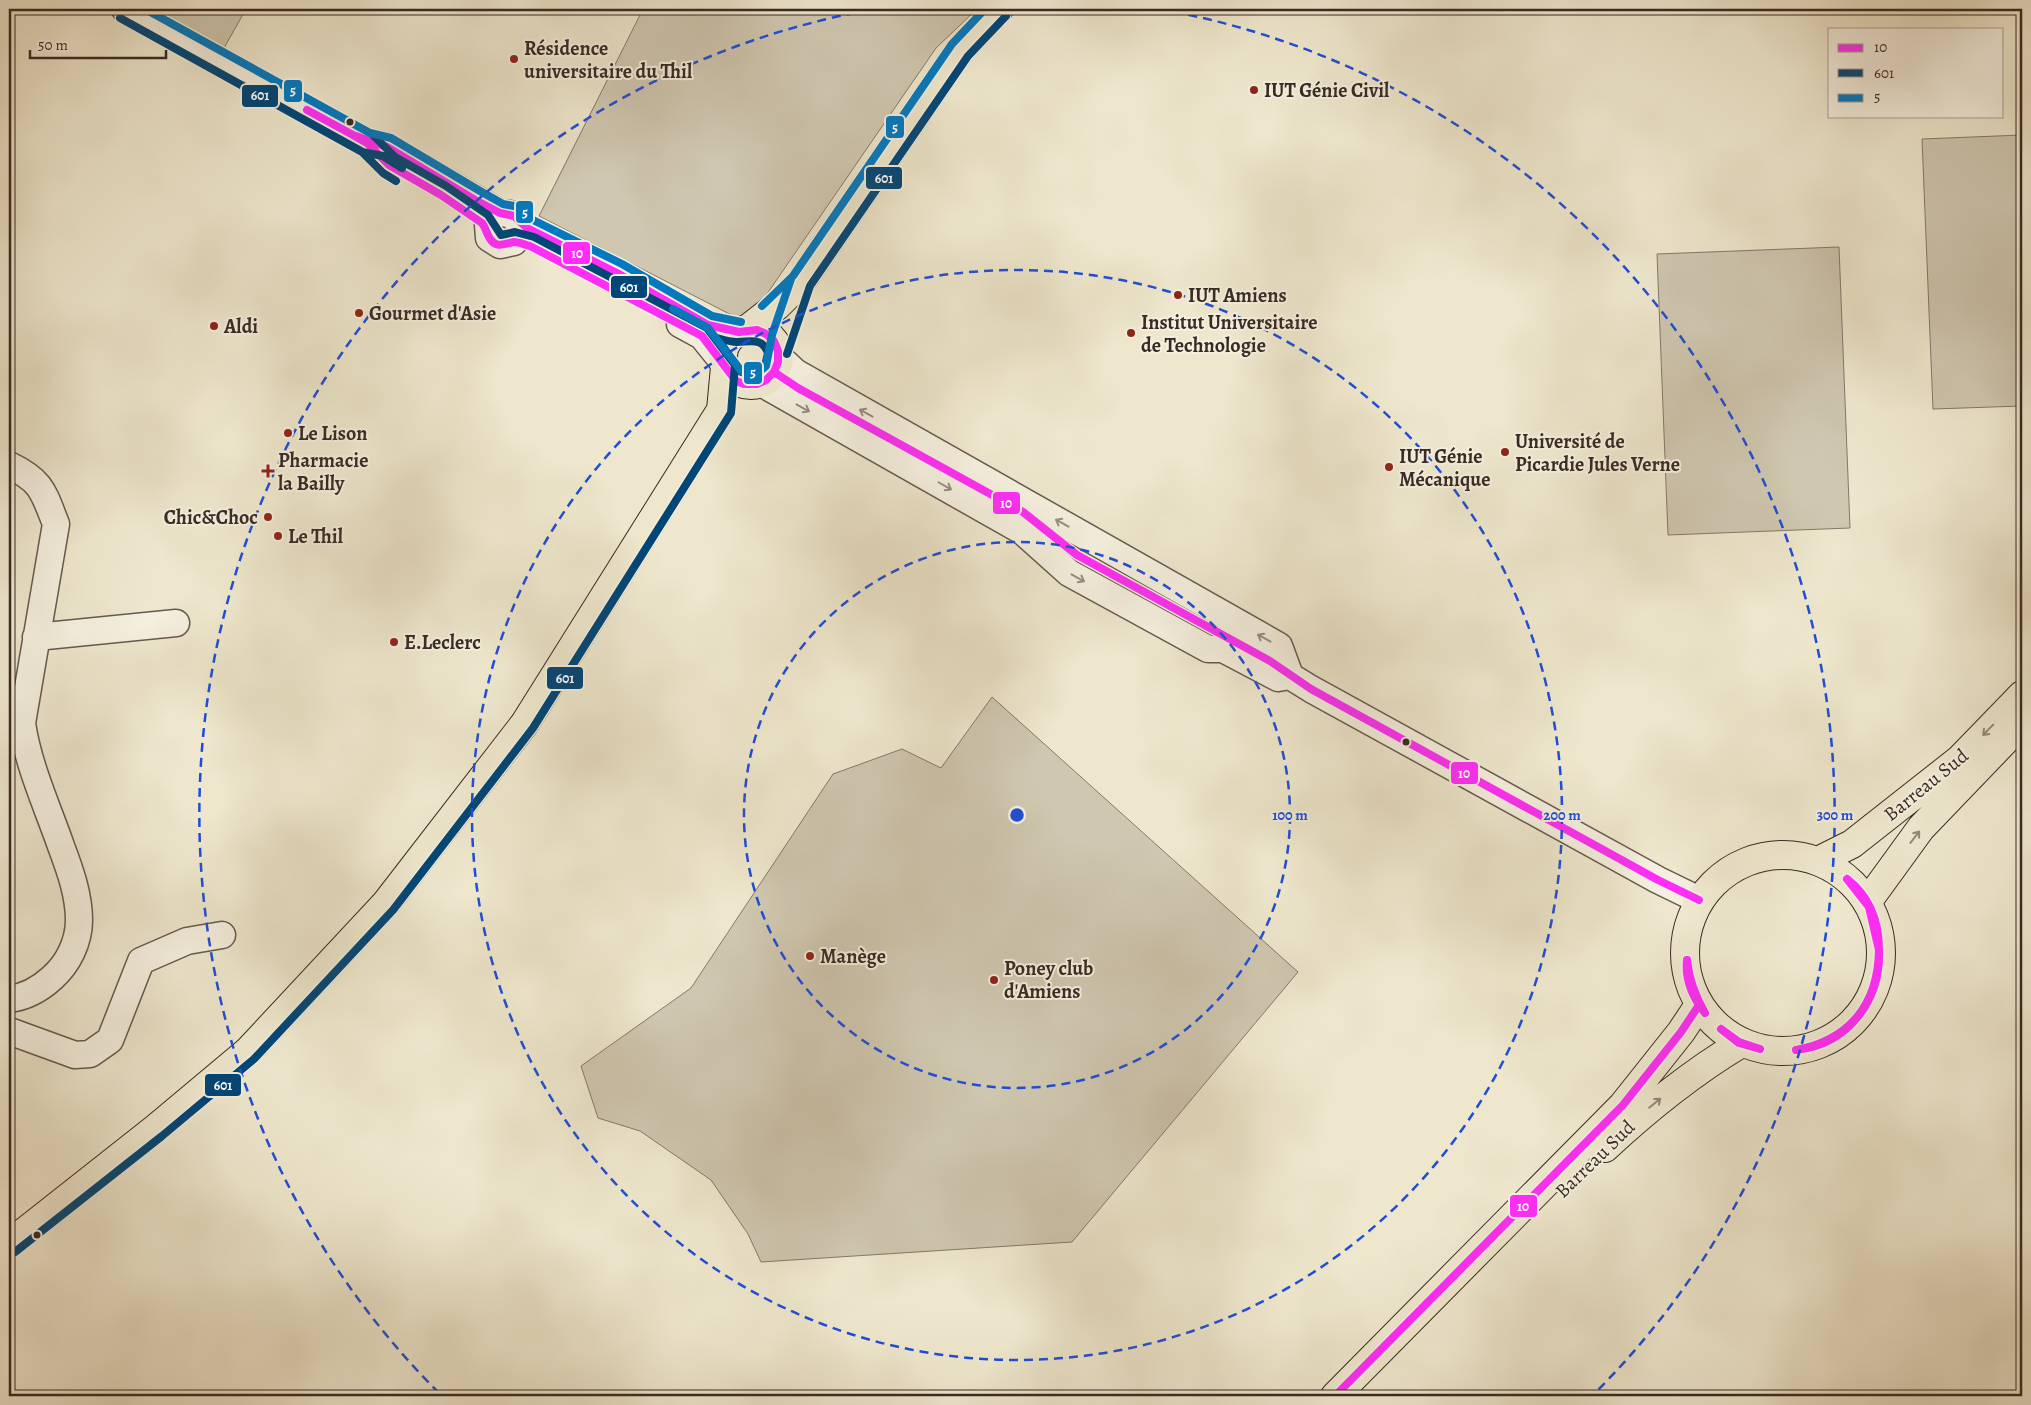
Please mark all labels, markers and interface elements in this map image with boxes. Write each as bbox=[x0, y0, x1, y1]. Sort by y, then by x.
scale bar bbox=[30, 28, 166, 60]
legend bbox=[1828, 28, 2004, 118]
text: 50 m bbox=[38, 35, 68, 55]
place label: Résidence universitaire du Thil bbox=[524, 35, 693, 85]
text: 10 bbox=[1874, 37, 1887, 57]
marker: Résidence universitaire du Thil bbox=[508, 53, 520, 65]
text: 601 bbox=[1874, 63, 1894, 83]
place label: IUT Génie Civil bbox=[1264, 77, 1390, 104]
line badge: 5 bbox=[283, 79, 303, 103]
text: 5 bbox=[290, 81, 296, 100]
line badge: 601 bbox=[241, 84, 279, 108]
marker: IUT Génie Civil bbox=[1248, 84, 1260, 96]
text: 601 bbox=[251, 86, 269, 105]
text: 5 bbox=[1874, 87, 1880, 107]
line badge: 5 bbox=[885, 115, 905, 139]
unlabelled marker bbox=[345, 117, 355, 127]
text: 5 bbox=[892, 118, 898, 137]
line badge: 601 bbox=[865, 166, 903, 190]
text: 601 bbox=[875, 169, 893, 188]
line badge: 5 bbox=[515, 200, 534, 224]
text: 5 bbox=[522, 203, 528, 222]
line badge: 10 bbox=[562, 241, 591, 265]
text: 10 bbox=[571, 244, 583, 263]
line badge: 601 bbox=[610, 275, 648, 299]
text: 601 bbox=[620, 278, 638, 297]
place label: IUT Amiens bbox=[1188, 282, 1287, 309]
marker: IUT Amiens bbox=[1172, 289, 1184, 301]
place label: Gourmet d'Asie bbox=[369, 300, 496, 327]
marker: Gourmet d'Asie bbox=[353, 307, 365, 319]
place label: Institut Universitaire de Technologie bbox=[1141, 309, 1318, 359]
place label: Aldi bbox=[223, 313, 258, 340]
marker: Aldi bbox=[208, 320, 220, 332]
marker: Institut Universitaire de Technologie bbox=[1125, 327, 1137, 339]
line badge: 5 bbox=[743, 361, 763, 385]
text: 5 bbox=[750, 363, 756, 382]
one-way arrow bbox=[795, 403, 810, 413]
one-way arrow bbox=[859, 408, 874, 418]
place label: Le Lison bbox=[298, 420, 367, 447]
marker: Le Lison bbox=[282, 427, 294, 439]
place label: Université de Picardie Jules Verne bbox=[1515, 428, 1680, 478]
place label: IUT Génie Mécanique bbox=[1399, 443, 1490, 493]
marker: Université de Picardie Jules Verne bbox=[1499, 446, 1511, 458]
place label: Pharmacie la Bailly bbox=[278, 447, 368, 497]
marker: IUT Génie Mécanique bbox=[1383, 461, 1395, 473]
marker: Pharmacie la Bailly bbox=[262, 465, 274, 477]
one-way arrow bbox=[938, 482, 952, 492]
line badge: 10 bbox=[992, 491, 1021, 515]
text: 10 bbox=[1000, 494, 1012, 513]
place label: Chic&Choc bbox=[164, 504, 258, 531]
marker: Chic&Choc bbox=[262, 511, 274, 523]
one-way arrow bbox=[1055, 518, 1070, 528]
place label: Le Thil bbox=[288, 523, 344, 550]
marker: Le Thil bbox=[272, 530, 284, 542]
one-way arrow bbox=[1071, 573, 1086, 583]
place label: E.Leclerc bbox=[404, 629, 481, 656]
one-way arrow bbox=[1258, 632, 1272, 642]
marker: E.Leclerc bbox=[388, 636, 400, 648]
line badge: 601 bbox=[546, 666, 584, 690]
text: 601 bbox=[556, 669, 574, 688]
one-way arrow bbox=[1982, 724, 1994, 737]
unlabelled marker bbox=[1401, 737, 1411, 747]
street label: Barreau Sud bbox=[1878, 742, 1974, 827]
line badge: 10 bbox=[1450, 761, 1479, 785]
text: 10 bbox=[1458, 764, 1470, 783]
text: 100 m bbox=[1272, 805, 1308, 825]
text: 200 m bbox=[1543, 805, 1581, 825]
text: 300 m bbox=[1817, 805, 1854, 825]
centre of rings bbox=[1008, 806, 1026, 824]
one-way arrow bbox=[1909, 831, 1920, 844]
place label: Manège bbox=[820, 943, 886, 970]
marker: Manège bbox=[804, 950, 816, 962]
place label: Poney club d'Amiens bbox=[1004, 955, 1093, 1005]
marker: Poney club d'Amiens bbox=[988, 974, 1000, 986]
line badge: 601 bbox=[204, 1073, 242, 1097]
text: 601 bbox=[214, 1076, 232, 1095]
one-way arrow bbox=[1648, 1098, 1661, 1109]
street label: Barreau Sud bbox=[1549, 1114, 1641, 1204]
line badge: 10 bbox=[1509, 1194, 1538, 1218]
text: 10 bbox=[1517, 1197, 1529, 1216]
unlabelled marker bbox=[32, 1230, 42, 1240]

